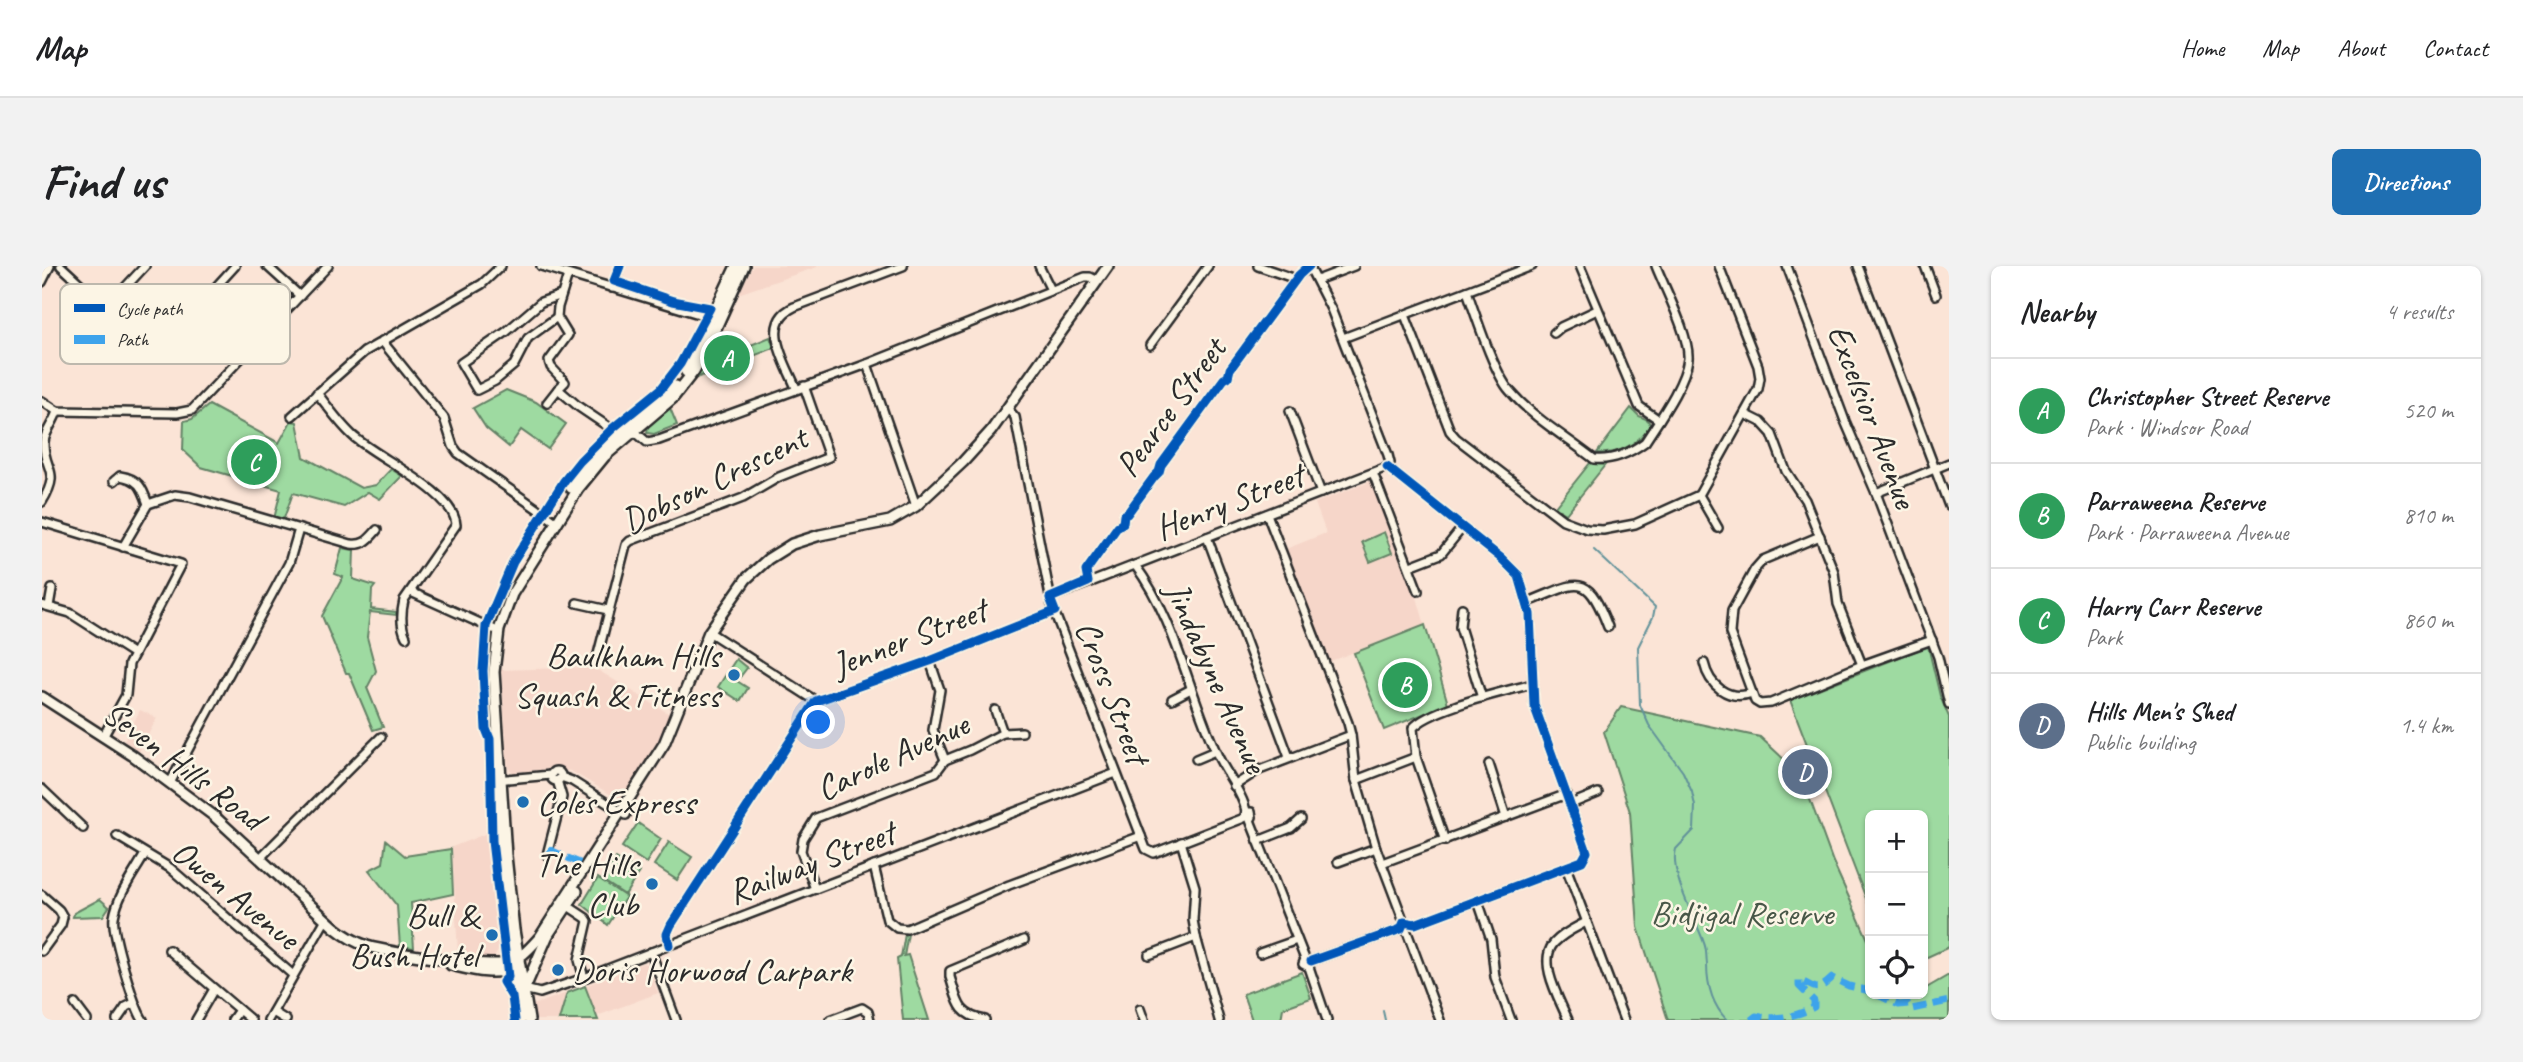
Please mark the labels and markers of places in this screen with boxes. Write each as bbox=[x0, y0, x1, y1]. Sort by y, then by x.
pin: A bbox=[704, 332, 750, 384]
pin: C bbox=[231, 436, 277, 488]
place label: Baulkham Hills Squash & Fitness bbox=[514, 633, 723, 718]
pin: B bbox=[1382, 659, 1428, 711]
marker: Baulkham Hills Squash & Fitness bbox=[726, 667, 742, 683]
pin: D bbox=[1782, 746, 1828, 798]
place label: Coles Express bbox=[537, 780, 698, 825]
marker: Coles Express bbox=[515, 794, 531, 810]
place label: The Hills Club bbox=[535, 842, 641, 927]
marker: The Hills Club bbox=[644, 876, 660, 892]
place label: Bull & Bush Hotel bbox=[350, 893, 484, 978]
marker: Bull & Bush Hotel bbox=[484, 927, 500, 943]
place label: Doris Horwood Carpark bbox=[572, 948, 854, 993]
marker: Doris Horwood Carpark bbox=[550, 962, 566, 978]

